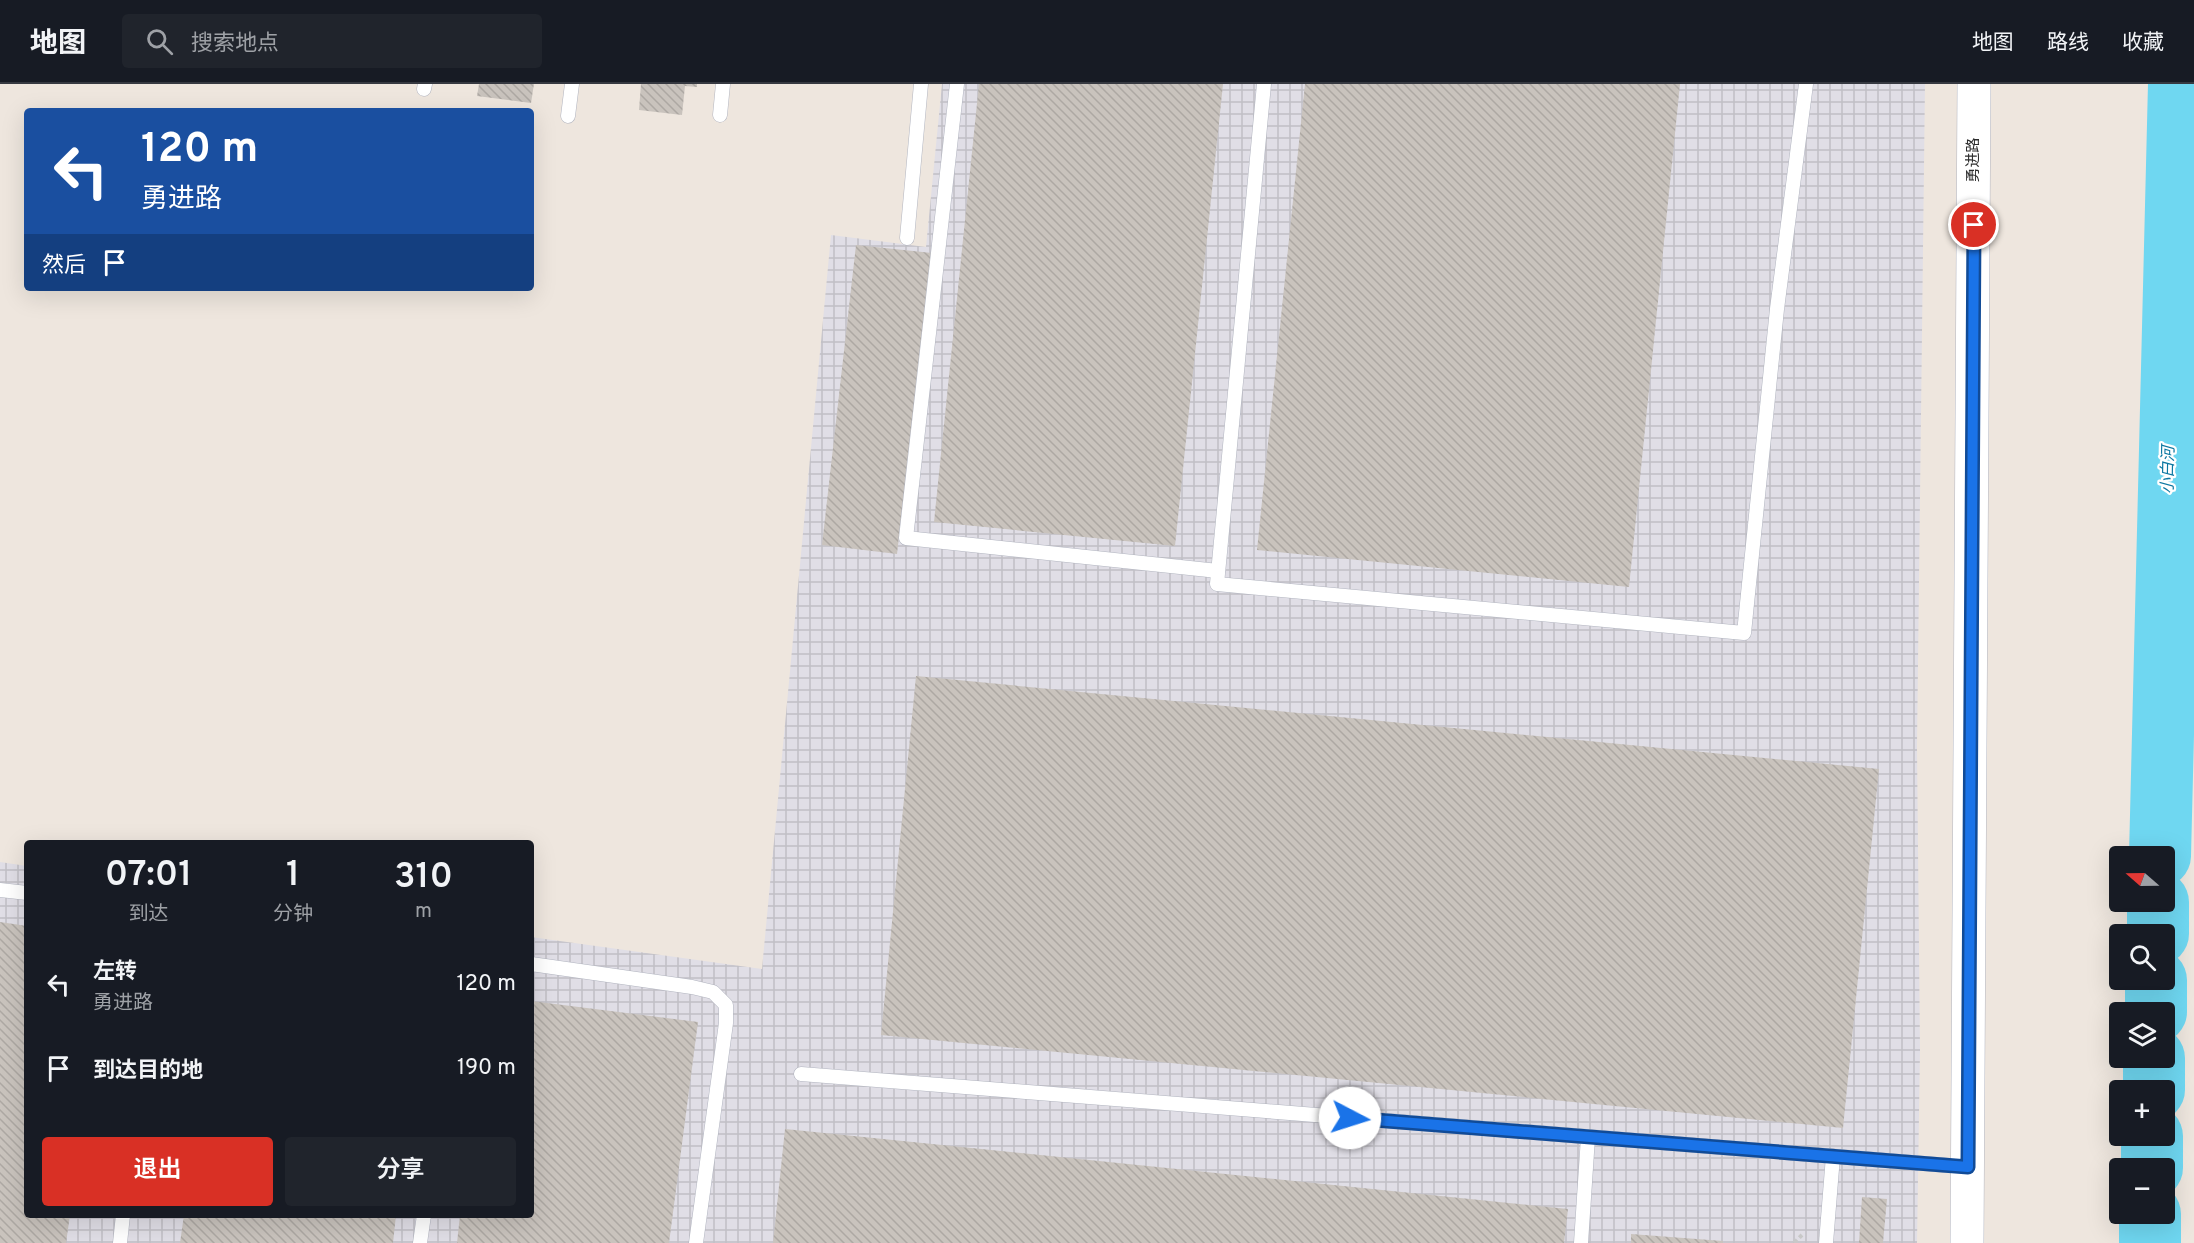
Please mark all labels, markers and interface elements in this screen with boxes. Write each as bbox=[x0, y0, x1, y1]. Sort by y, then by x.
search box bbox=[122, 14, 542, 68]
icon: search bbox=[143, 25, 176, 58]
text: 地图 bbox=[30, 27, 86, 63]
text: 地图 bbox=[1972, 30, 2014, 57]
text: 路线 bbox=[2047, 30, 2089, 57]
text: 收藏 bbox=[2122, 30, 2164, 57]
text: 搜索地点 bbox=[191, 31, 279, 58]
text: 120 m bbox=[141, 124, 258, 177]
icon: left bbox=[42, 132, 120, 210]
street label: 勇进路 bbox=[1965, 137, 1984, 183]
text: 勇进路 bbox=[141, 183, 222, 217]
pin bbox=[1948, 199, 1999, 250]
icon: arrive bbox=[1957, 208, 1990, 241]
icon: arrive bbox=[98, 246, 131, 279]
text: 然后 bbox=[42, 253, 86, 280]
water label: 小白河 bbox=[2159, 443, 2179, 494]
north arrow bbox=[2109, 846, 2175, 912]
map controls bbox=[2109, 846, 2175, 1224]
text: 07:01 bbox=[105, 853, 192, 899]
text: 1 bbox=[286, 853, 300, 899]
text: 310 bbox=[394, 855, 453, 901]
text: m bbox=[415, 899, 432, 925]
text: 到达 bbox=[129, 902, 169, 928]
text: 分钟 bbox=[273, 902, 313, 928]
button: search bbox=[2109, 924, 2175, 990]
text: 左转 bbox=[93, 959, 137, 986]
icon: left bbox=[42, 968, 75, 1001]
text: 120 m bbox=[456, 971, 516, 998]
text: 勇进路 bbox=[93, 991, 153, 1017]
button: layers bbox=[2109, 1002, 2175, 1068]
icon: arrive bbox=[42, 1052, 75, 1085]
text: 190 m bbox=[457, 1055, 516, 1082]
text: 到达目的地 bbox=[93, 1058, 203, 1085]
button: + bbox=[2109, 1080, 2175, 1146]
position arrow bbox=[1318, 1086, 1382, 1150]
button: 退出 bbox=[42, 1137, 273, 1206]
button: 分享 bbox=[285, 1137, 516, 1206]
button: − bbox=[2109, 1158, 2175, 1224]

